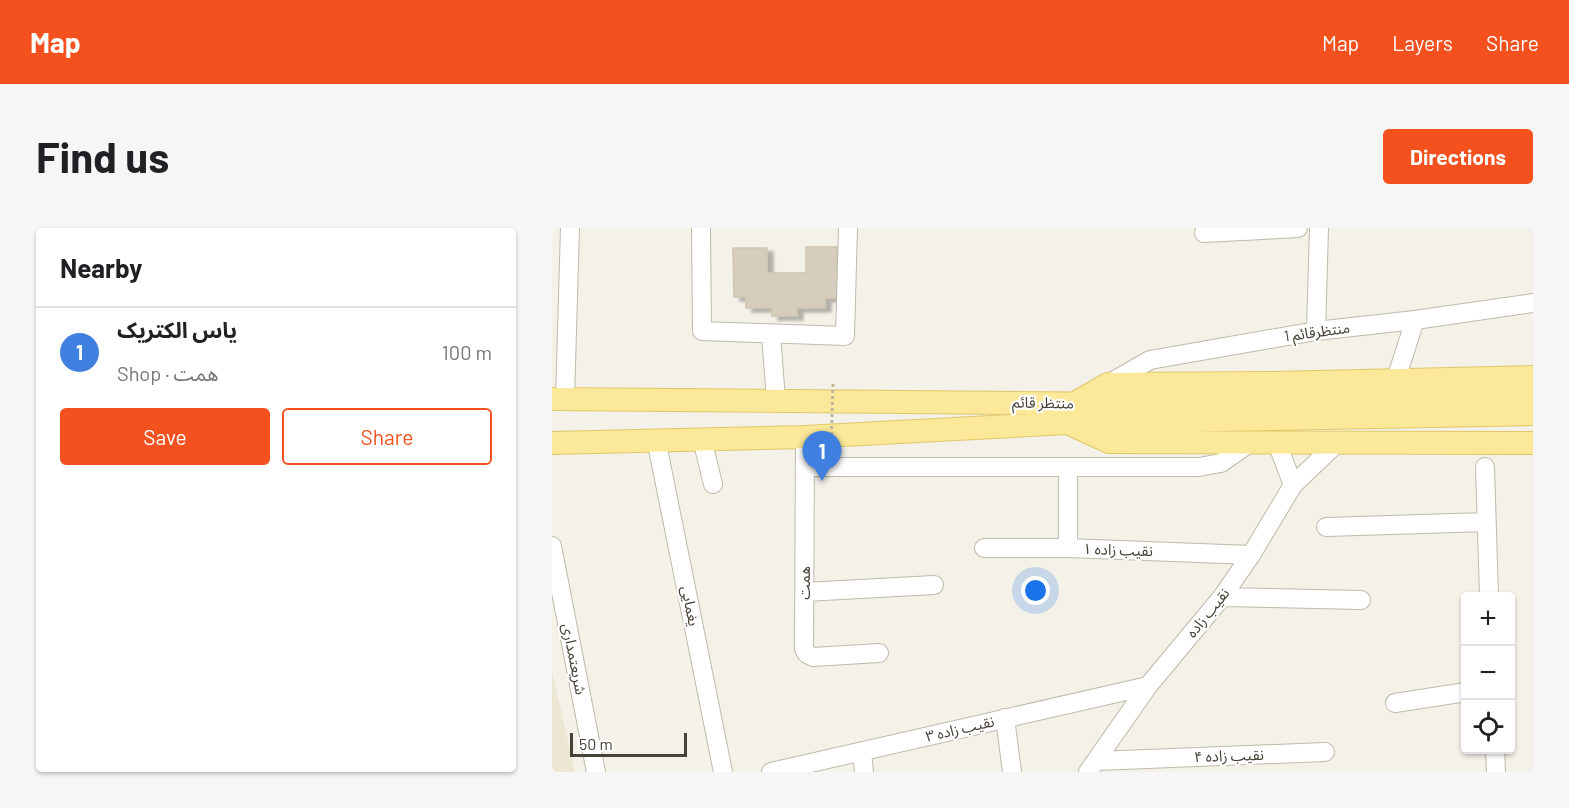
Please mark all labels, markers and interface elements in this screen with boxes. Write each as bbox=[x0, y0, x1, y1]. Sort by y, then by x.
text: Map bbox=[30, 25, 81, 59]
text: Map bbox=[1322, 30, 1359, 55]
text: Layers bbox=[1392, 30, 1453, 55]
text: Share bbox=[1486, 30, 1539, 55]
button: Directions bbox=[1383, 129, 1533, 184]
text: Find us bbox=[36, 131, 169, 181]
text: Nearby bbox=[60, 252, 142, 283]
text: یاس الکتریک bbox=[117, 316, 237, 342]
street label: منتظرقائم 1 bbox=[1283, 317, 1351, 348]
text: 1 bbox=[76, 340, 83, 364]
text: 100 m bbox=[442, 340, 492, 364]
text: Shop · همت bbox=[117, 361, 218, 385]
street label: منتظر قائم bbox=[1012, 392, 1074, 415]
button: Save bbox=[60, 408, 270, 465]
button: Share bbox=[282, 408, 492, 465]
pin: 1 bbox=[802, 432, 842, 481]
street label: نقیب زاده ۱ bbox=[1083, 539, 1153, 560]
street label: همت bbox=[795, 566, 813, 600]
your location bbox=[1021, 576, 1050, 605]
street label: یغمایی bbox=[677, 584, 704, 628]
street label: نقیب زاده bbox=[1182, 584, 1233, 641]
map controls bbox=[1461, 592, 1515, 754]
button: + bbox=[1461, 592, 1515, 646]
street label: شریعتمداری bbox=[558, 622, 591, 696]
button: − bbox=[1461, 646, 1515, 700]
button: locate bbox=[1461, 700, 1515, 754]
street label: نقیب زاده ۳ bbox=[924, 711, 996, 746]
scale bar bbox=[570, 730, 687, 758]
text: 50 m bbox=[579, 734, 613, 753]
street label: نقیب زاده ۴ bbox=[1194, 745, 1264, 766]

